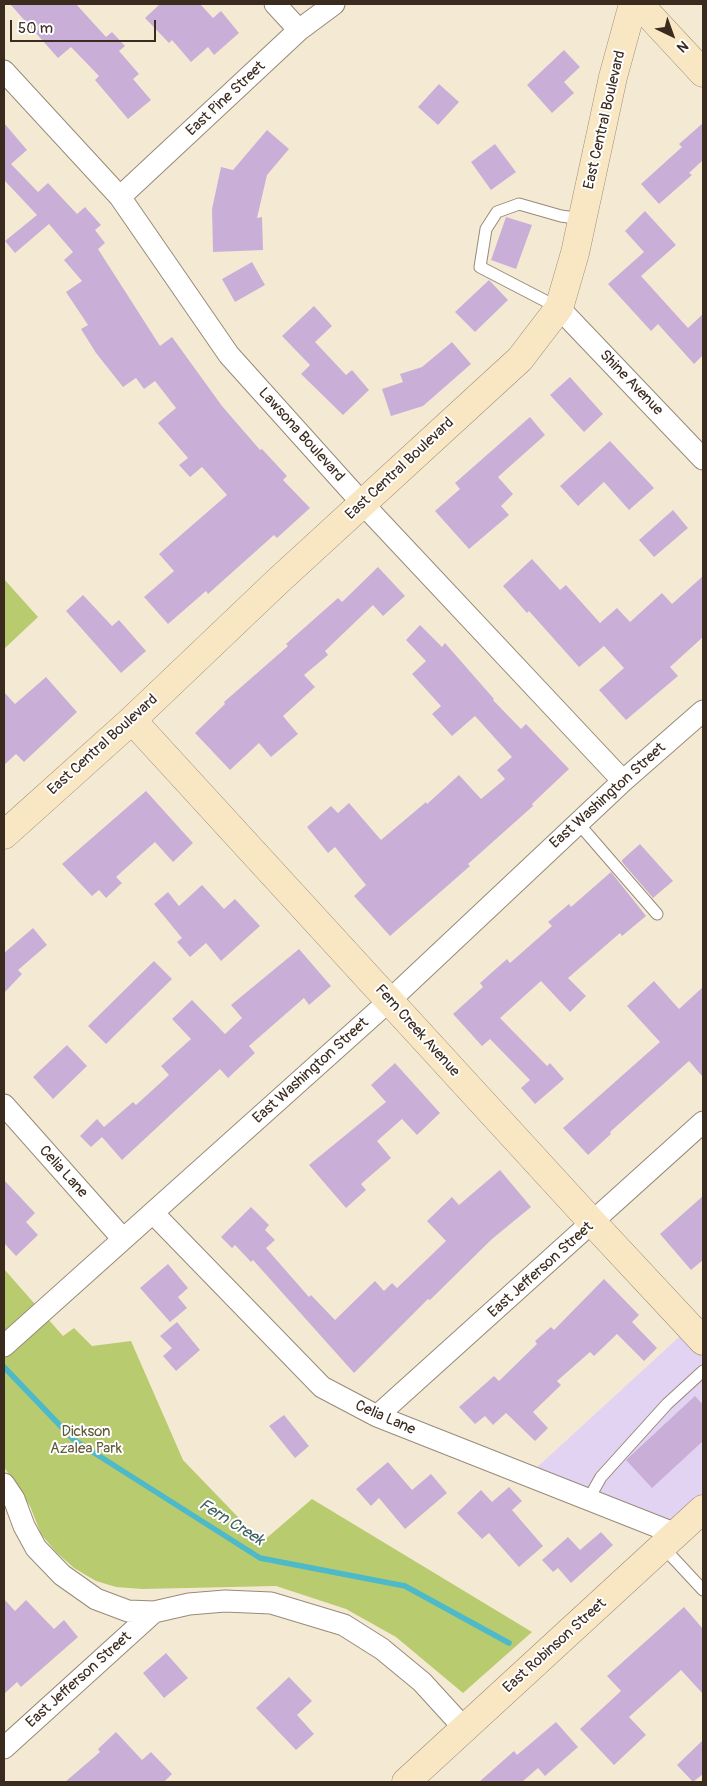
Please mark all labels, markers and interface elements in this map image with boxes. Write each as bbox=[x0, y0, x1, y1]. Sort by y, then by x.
scale bar bbox=[12, 10, 159, 42]
north arrow bbox=[647, 10, 697, 60]
text: 50 m bbox=[18, 19, 53, 38]
text: N bbox=[673, 37, 692, 56]
street label: East Central Boulevard bbox=[580, 49, 630, 191]
street label: East Pine Street bbox=[183, 58, 269, 140]
street label: Shine Avenue bbox=[595, 347, 667, 419]
street label: Lawsona Boulevard bbox=[254, 384, 348, 486]
street label: East Central Boulevard bbox=[342, 414, 458, 524]
street label: East Central Boulevard bbox=[44, 691, 162, 799]
street label: East Washington Street bbox=[546, 739, 670, 853]
street label: Fern Creek Avenue bbox=[371, 981, 463, 1081]
street label: East Washington Street bbox=[249, 1014, 373, 1128]
street label: Celia Lane bbox=[35, 1142, 91, 1202]
street label: East Jefferson Street bbox=[485, 1218, 597, 1322]
street label: Celia Lane bbox=[352, 1397, 418, 1439]
park label: Dickson Azalea Park bbox=[50, 1423, 122, 1458]
water label: Fern Creek bbox=[195, 1496, 267, 1550]
street label: East Robinson Street bbox=[500, 1595, 610, 1697]
street label: East Jefferson Street bbox=[23, 1628, 135, 1732]

